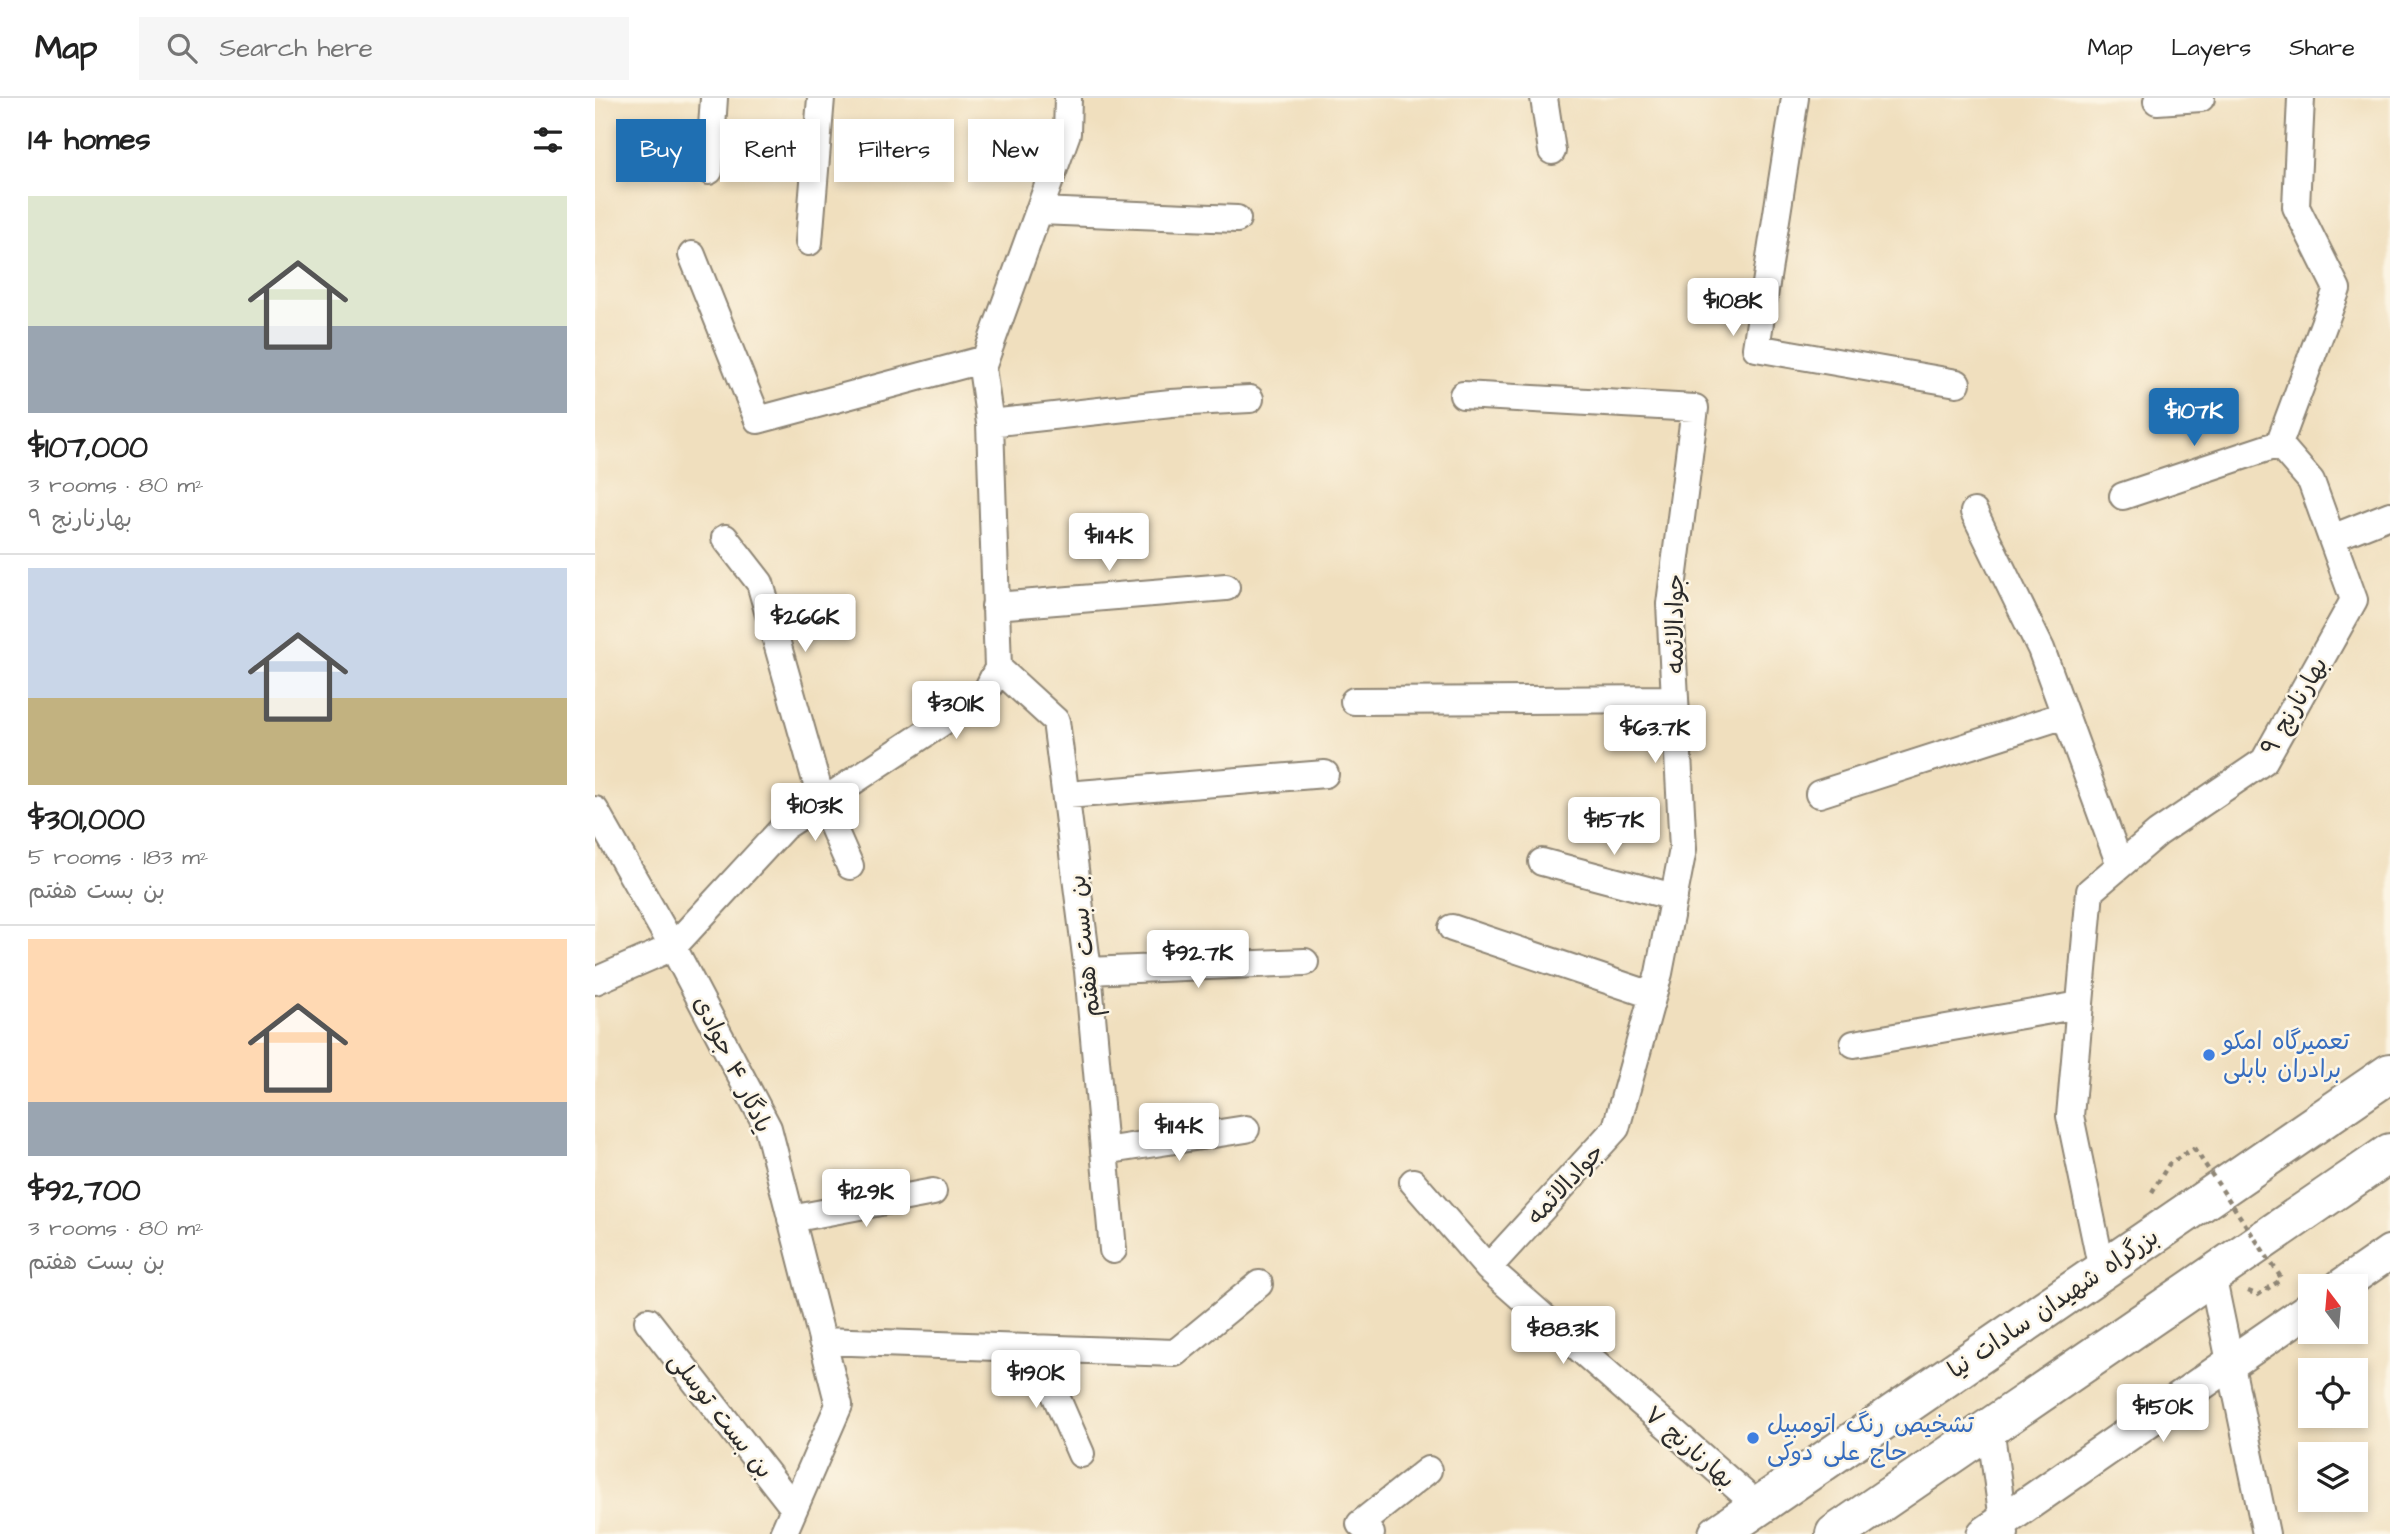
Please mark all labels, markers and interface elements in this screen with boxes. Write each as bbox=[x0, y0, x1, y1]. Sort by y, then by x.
search box bbox=[139, 17, 629, 80]
text: Map bbox=[35, 25, 97, 71]
icon: search bbox=[163, 29, 201, 67]
text: Search here bbox=[219, 30, 373, 66]
text: Map bbox=[2088, 31, 2133, 65]
text: Layers bbox=[2171, 31, 2251, 65]
text: Share bbox=[2289, 31, 2355, 65]
text: 14 homes bbox=[28, 119, 151, 161]
chip: Buy bbox=[616, 119, 706, 182]
chip: Rent bbox=[720, 119, 820, 182]
chip: Filters bbox=[834, 119, 954, 182]
chip: New bbox=[968, 119, 1064, 182]
icon: filters bbox=[529, 121, 567, 159]
icon: home bbox=[235, 242, 361, 368]
pin: $108K bbox=[1684, 278, 1782, 338]
text: $108K bbox=[1703, 285, 1763, 317]
pin: $107K bbox=[2145, 388, 2243, 448]
text: $107K bbox=[2165, 395, 2223, 427]
text: $107,000 bbox=[28, 427, 148, 469]
text: 3 rooms · 80 m² bbox=[28, 469, 204, 501]
text: بهارنارنج ۹ bbox=[28, 503, 132, 535]
pin: $114K bbox=[1060, 514, 1158, 573]
text: $114K bbox=[1085, 520, 1133, 552]
street label: جوادالائمه bbox=[1659, 574, 1693, 674]
pin: $266K bbox=[756, 594, 854, 654]
text: $266K bbox=[771, 601, 839, 633]
icon: home bbox=[235, 614, 361, 740]
street label: بهارنارنج ۹ bbox=[2253, 651, 2337, 762]
pin: $301K bbox=[907, 682, 1005, 741]
text: $301K bbox=[928, 688, 984, 720]
pin: $63.7K bbox=[1598, 706, 1712, 765]
text: $63.7K bbox=[1620, 712, 1690, 744]
pin: $103K bbox=[766, 784, 864, 843]
text: $103K bbox=[787, 790, 843, 822]
pin: $157K bbox=[1565, 798, 1663, 857]
text: $301,000 bbox=[28, 799, 145, 841]
text: $157K bbox=[1584, 804, 1644, 836]
text: 5 rooms · 183 m² bbox=[28, 841, 208, 873]
street label: بن بست هفتم bbox=[1061, 873, 1109, 1019]
text: بن بست هفتم bbox=[28, 875, 165, 907]
pin: $92.7K bbox=[1141, 930, 1255, 990]
text: $92.7K bbox=[1163, 937, 1233, 969]
icon: home bbox=[235, 985, 361, 1111]
street label: یادگار ۴ جوادی bbox=[684, 990, 780, 1139]
place label: تعمیرگاه امکو برادران بابلی bbox=[2221, 1025, 2350, 1087]
marker: تعمیرگاه امکو برادران بابلی bbox=[2201, 1047, 2217, 1063]
pin: $114K bbox=[1130, 1104, 1228, 1163]
text: $114K bbox=[1155, 1110, 1203, 1142]
street label: جوادالائمه bbox=[1519, 1136, 1612, 1233]
text: $92,700 bbox=[28, 1170, 141, 1212]
pin: $129K bbox=[817, 1170, 915, 1229]
text: $129K bbox=[838, 1176, 894, 1208]
text: 3 rooms · 80 m² bbox=[28, 1212, 204, 1244]
street label: بزرگراه شهیدان سادات نیا bbox=[1941, 1220, 2166, 1387]
text: بن بست هفتم bbox=[28, 1246, 165, 1278]
north arrow bbox=[2298, 1274, 2368, 1344]
map controls bbox=[2298, 1274, 2368, 1512]
pin: $88.3K bbox=[1506, 1306, 1620, 1366]
text: $88.3K bbox=[1527, 1313, 1599, 1345]
street label: بن بست توسلی bbox=[660, 1345, 780, 1486]
pin: $190K bbox=[987, 1350, 1085, 1410]
text: $190K bbox=[1007, 1357, 1065, 1389]
button: locate bbox=[2298, 1358, 2368, 1428]
pin: $150K bbox=[2114, 1384, 2212, 1444]
text: $150K bbox=[2133, 1391, 2193, 1423]
street label: بهارنارنج ۷ bbox=[1637, 1399, 1742, 1497]
place label: تشخیص رنگ اتومبیل حاج علی دوکی bbox=[1767, 1408, 1975, 1470]
marker: تشخیص رنگ اتومبیل حاج علی دوکی bbox=[1745, 1430, 1761, 1446]
button: layers bbox=[2298, 1442, 2368, 1512]

